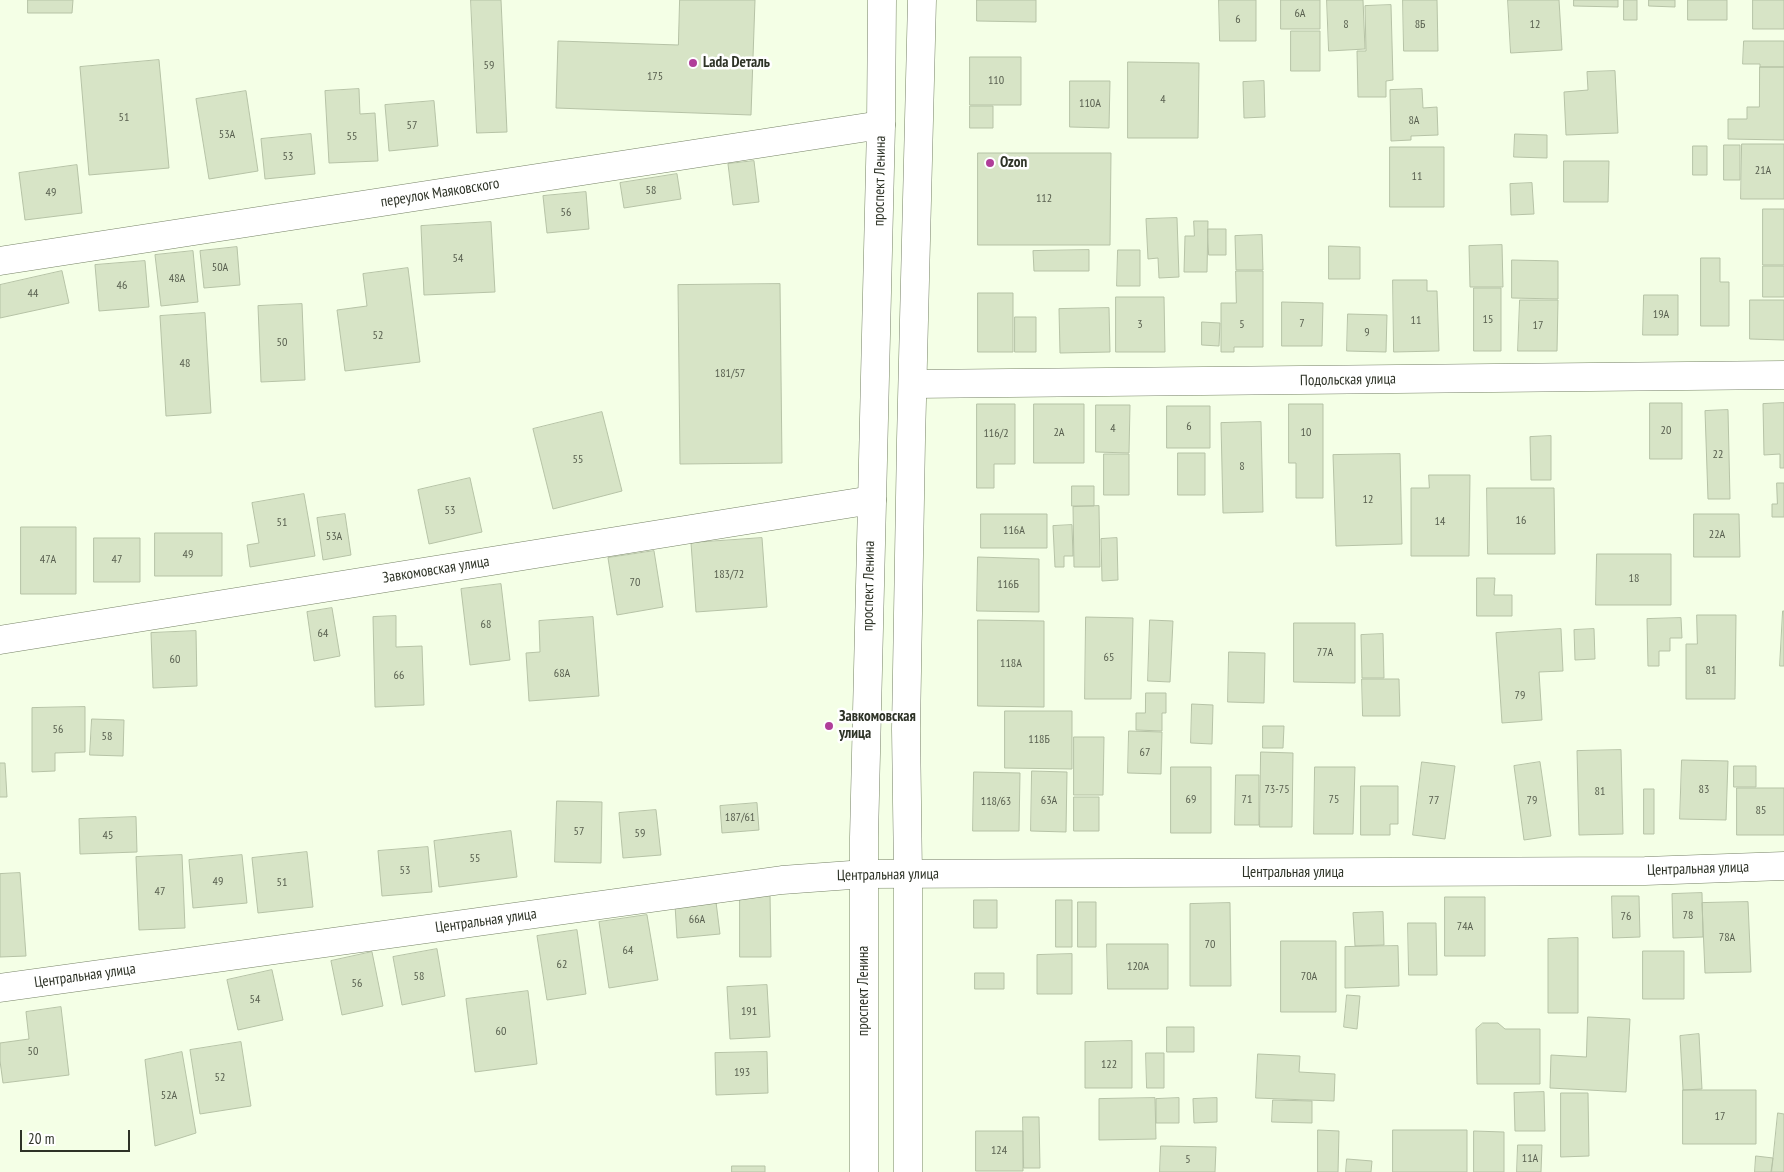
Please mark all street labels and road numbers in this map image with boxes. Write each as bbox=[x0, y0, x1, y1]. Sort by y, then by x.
street label: проспект Ленина bbox=[870, 136, 890, 226]
street label: переулок Маяковского bbox=[379, 175, 501, 211]
street label: Подольская улица bbox=[1300, 370, 1396, 390]
street label: проспект Ленина bbox=[859, 541, 879, 631]
street label: Завкомовская улица bbox=[381, 553, 491, 587]
street label: Центральная улица bbox=[1647, 858, 1749, 880]
street label: Центральная улица bbox=[1242, 864, 1344, 882]
street label: Центральная улица bbox=[837, 865, 939, 885]
street label: Центральная улица bbox=[434, 905, 538, 937]
street label: проспект Ленина bbox=[855, 946, 873, 1036]
street label: Центральная улица bbox=[33, 960, 137, 992]

